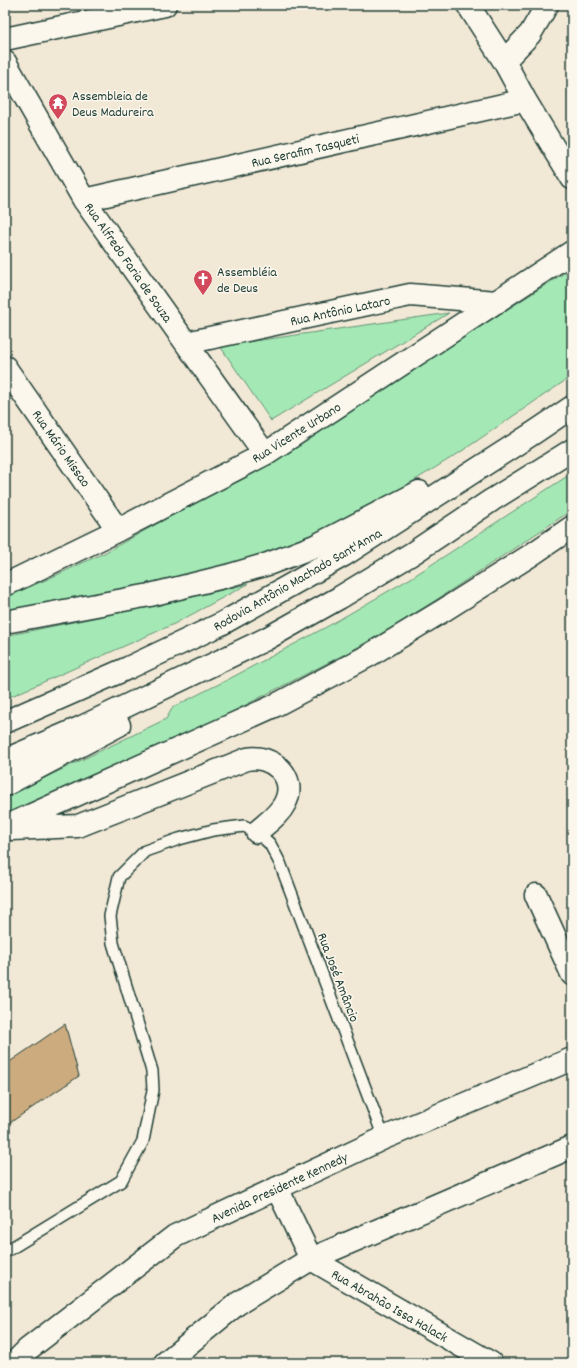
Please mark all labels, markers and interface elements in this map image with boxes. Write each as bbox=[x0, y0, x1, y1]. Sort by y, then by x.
place label: Assembleia de Deus Madureira bbox=[72, 87, 154, 123]
temple icon: Assembleia de Deus Madureira bbox=[47, 92, 69, 120]
street label: Rua Serafim Tasqueti bbox=[249, 130, 362, 174]
street label: Rua Alfredo Faria de Souza bbox=[78, 199, 177, 328]
place label: Assembléia de Deus bbox=[217, 263, 277, 299]
church icon: Assembléia de Deus bbox=[192, 268, 214, 296]
street label: Rua Antônio Lataro bbox=[288, 292, 392, 332]
street label: Rua Vicente Urbano bbox=[249, 398, 346, 469]
street label: Rua Mário Missao bbox=[26, 406, 94, 492]
street label: Rodovia Antônio Machado Sant'Anna bbox=[210, 524, 386, 637]
street label: Rua José Amâncio bbox=[311, 930, 363, 1025]
street label: Avenida Presidente Kennedy bbox=[208, 1148, 352, 1229]
street label: Rua Abrahão Issa Halack bbox=[327, 1265, 451, 1348]

